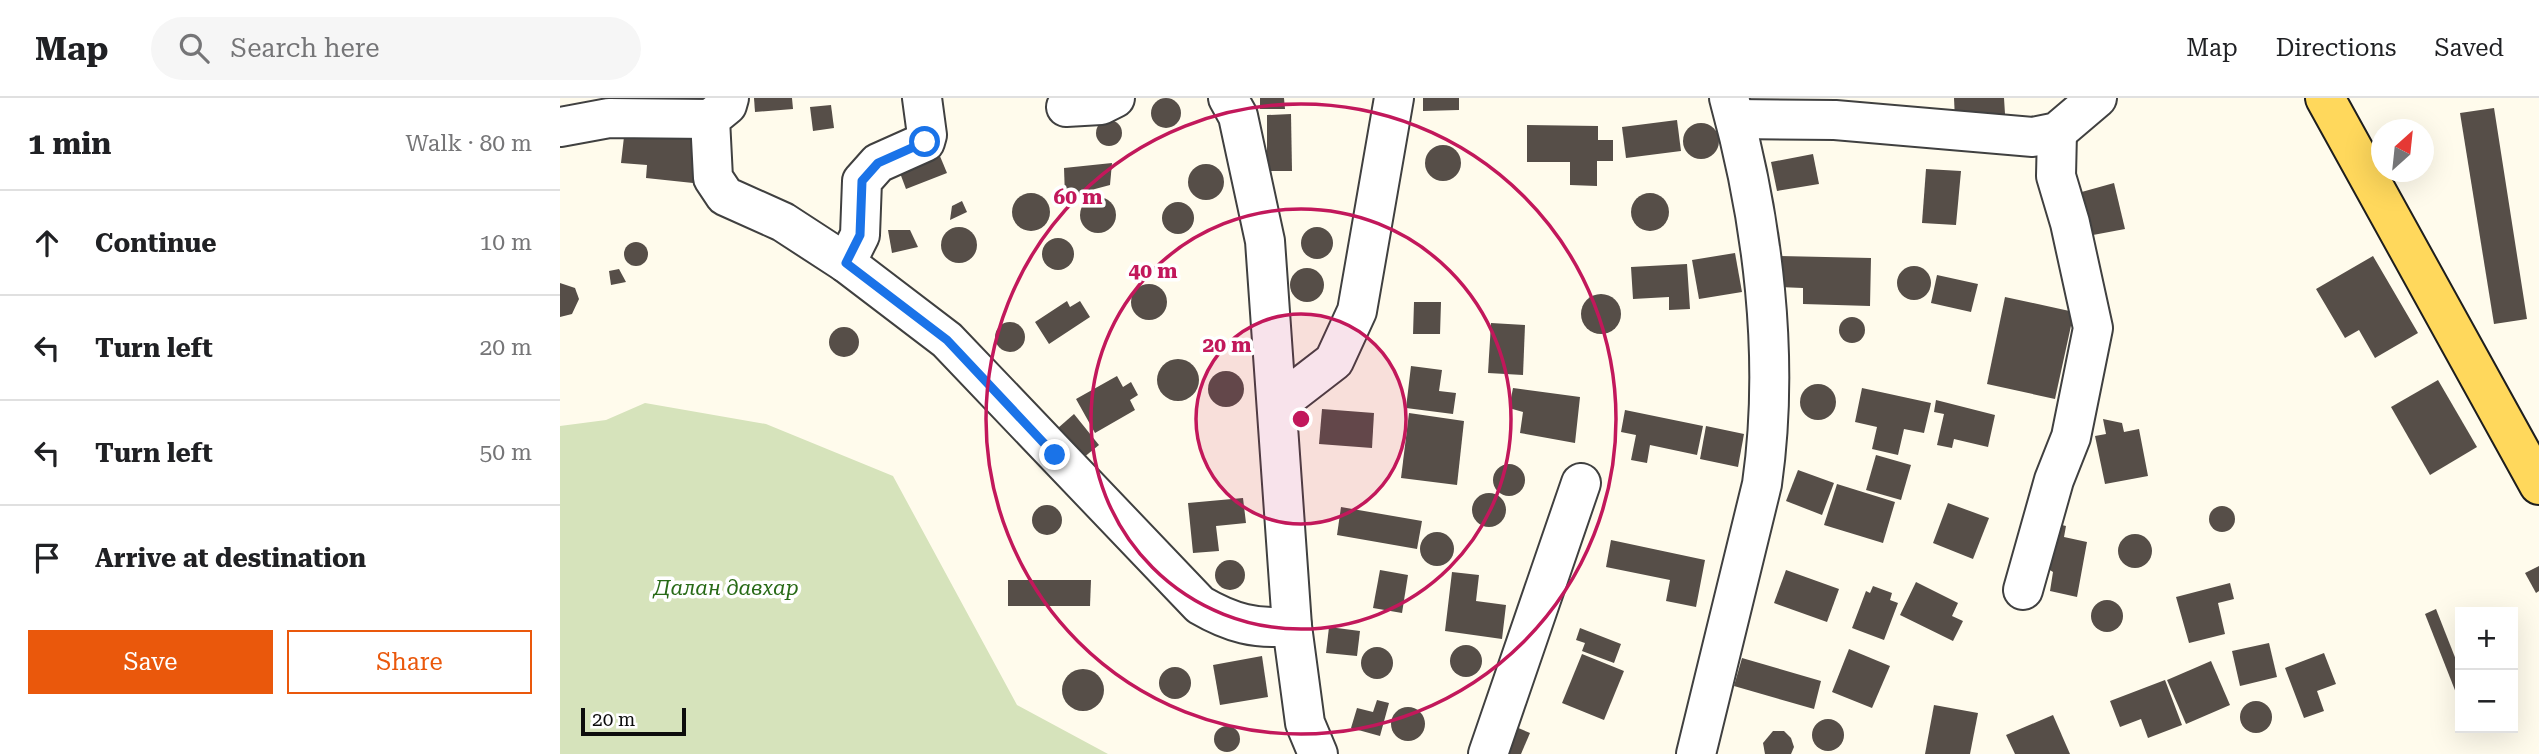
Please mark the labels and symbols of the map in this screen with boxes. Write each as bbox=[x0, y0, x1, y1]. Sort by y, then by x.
north arrow bbox=[2371, 119, 2434, 182]
route start bbox=[909, 126, 940, 157]
text: 60 m bbox=[1053, 185, 1103, 209]
text: 40 m bbox=[1128, 259, 1178, 283]
text: 20 m bbox=[1202, 333, 1252, 357]
centre of rings bbox=[1289, 407, 1313, 431]
route end bbox=[1039, 439, 1070, 470]
park label: Далан давхар bbox=[651, 576, 799, 600]
scale bar bbox=[581, 705, 686, 737]

